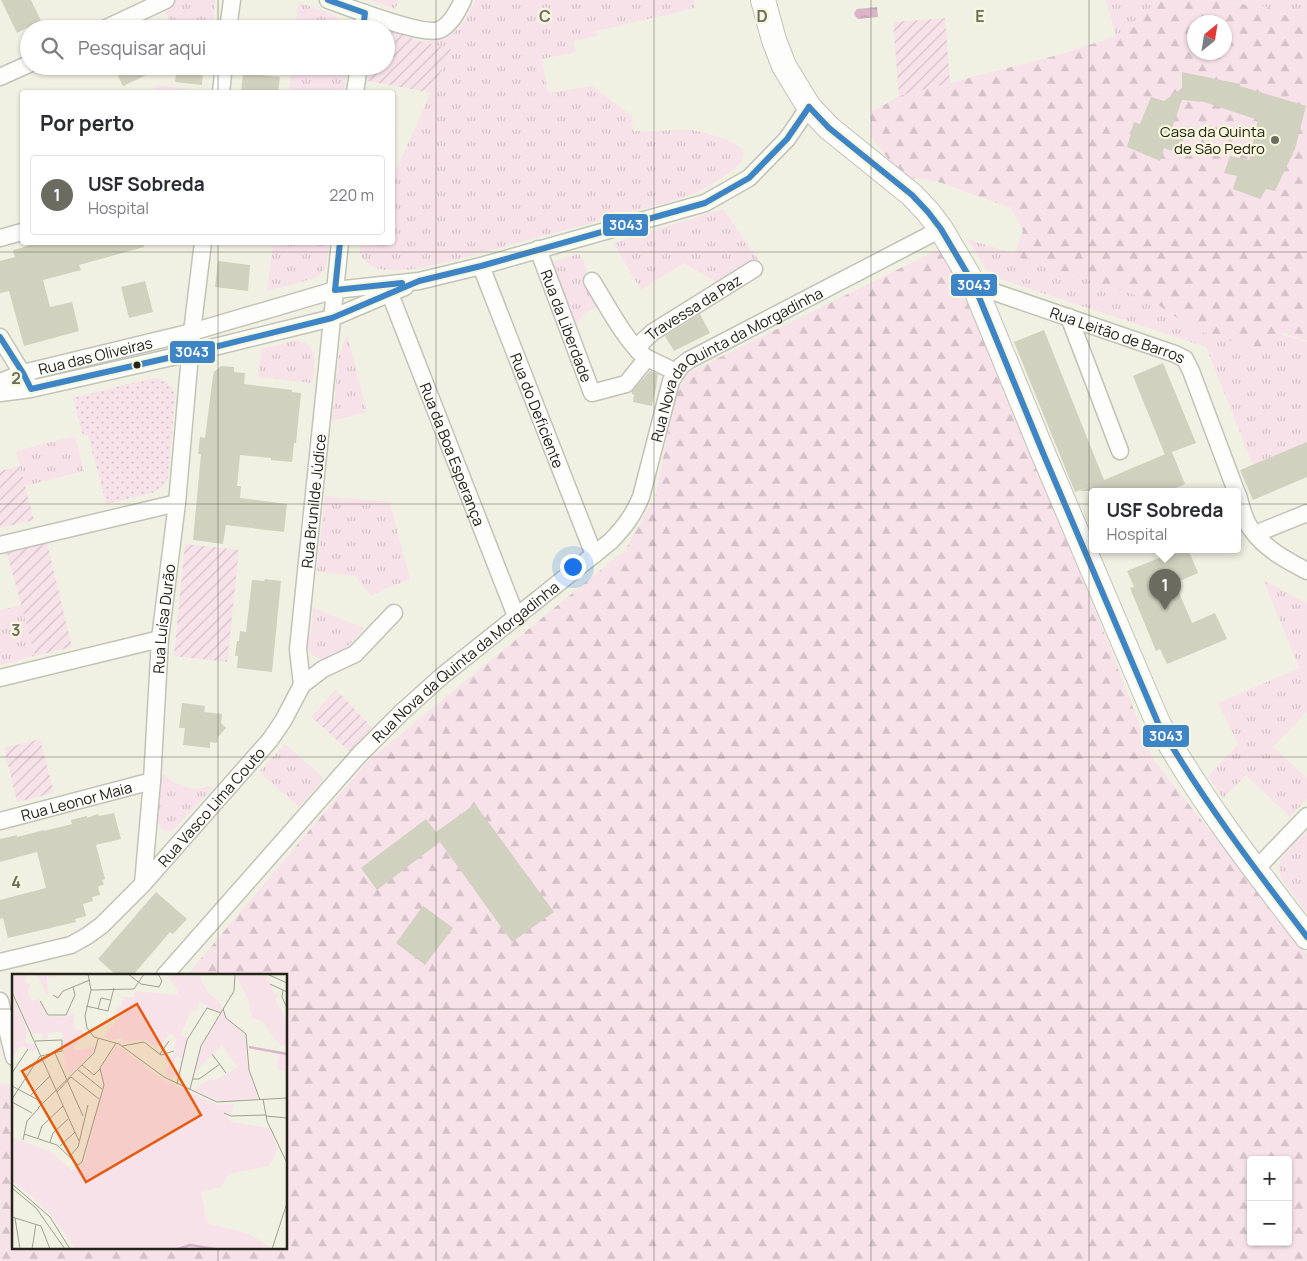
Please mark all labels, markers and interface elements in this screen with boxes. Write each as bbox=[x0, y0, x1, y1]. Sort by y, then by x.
text: C bbox=[539, 5, 551, 27]
text: D bbox=[756, 5, 768, 27]
text: E bbox=[975, 5, 985, 27]
north arrow bbox=[1187, 15, 1232, 60]
search box bbox=[20, 20, 395, 75]
icon: search bbox=[38, 34, 66, 62]
text: Pesquisar aqui bbox=[78, 35, 206, 61]
text: Por perto bbox=[40, 109, 134, 137]
place label: Casa da Quinta de São Pedro bbox=[1160, 121, 1265, 159]
marker: Casa da Quinta de São Pedro bbox=[1269, 134, 1281, 146]
text: USF Sobreda bbox=[88, 171, 205, 197]
text: 1 bbox=[53, 184, 61, 206]
text: 220 m bbox=[329, 184, 374, 206]
text: Hospital bbox=[88, 197, 149, 219]
line badge: 3043 bbox=[602, 213, 649, 237]
text: 3043 bbox=[609, 215, 643, 234]
street label: Rua da Liberdade bbox=[536, 266, 598, 385]
street label: Travessa da Paz bbox=[640, 269, 745, 345]
line badge: 3043 bbox=[950, 273, 998, 297]
text: 3043 bbox=[957, 275, 991, 294]
street label: Rua Nova da Quinta da Morgadinha bbox=[645, 282, 826, 444]
street label: Rua Leitão de Barros bbox=[1047, 301, 1189, 368]
street label: Rua das Oliveiras bbox=[36, 331, 155, 379]
line badge: 3043 bbox=[169, 340, 216, 364]
text: 3043 bbox=[175, 342, 209, 361]
street label: Rua do Deficiente bbox=[505, 350, 570, 471]
unlabelled marker bbox=[132, 360, 142, 370]
text: 2 bbox=[11, 367, 21, 389]
street label: Rua da Boa Esperança bbox=[415, 379, 490, 529]
street label: Rua Brunilde Júdice bbox=[296, 433, 331, 569]
popup bbox=[1089, 488, 1241, 553]
text: USF Sobreda bbox=[1107, 497, 1223, 523]
text: Hospital bbox=[1107, 523, 1168, 545]
your location bbox=[560, 554, 586, 580]
street label: Rua Luísa Durão bbox=[148, 563, 180, 674]
pin: 1 bbox=[1149, 569, 1181, 610]
street label: Rua Nova da Quinta da Morgadinha bbox=[367, 576, 563, 747]
text: 3 bbox=[11, 619, 21, 641]
line badge: 3043 bbox=[1142, 724, 1190, 748]
text: 3043 bbox=[1149, 726, 1183, 745]
street label: Rua Vasco Lima Couto bbox=[153, 742, 270, 871]
street label: Rua Leonor Maia bbox=[19, 776, 134, 826]
text: 4 bbox=[11, 871, 21, 893]
inset map bbox=[12, 974, 288, 1248]
map controls bbox=[1247, 1156, 1292, 1246]
button: + bbox=[1247, 1156, 1292, 1201]
button: − bbox=[1247, 1201, 1292, 1246]

